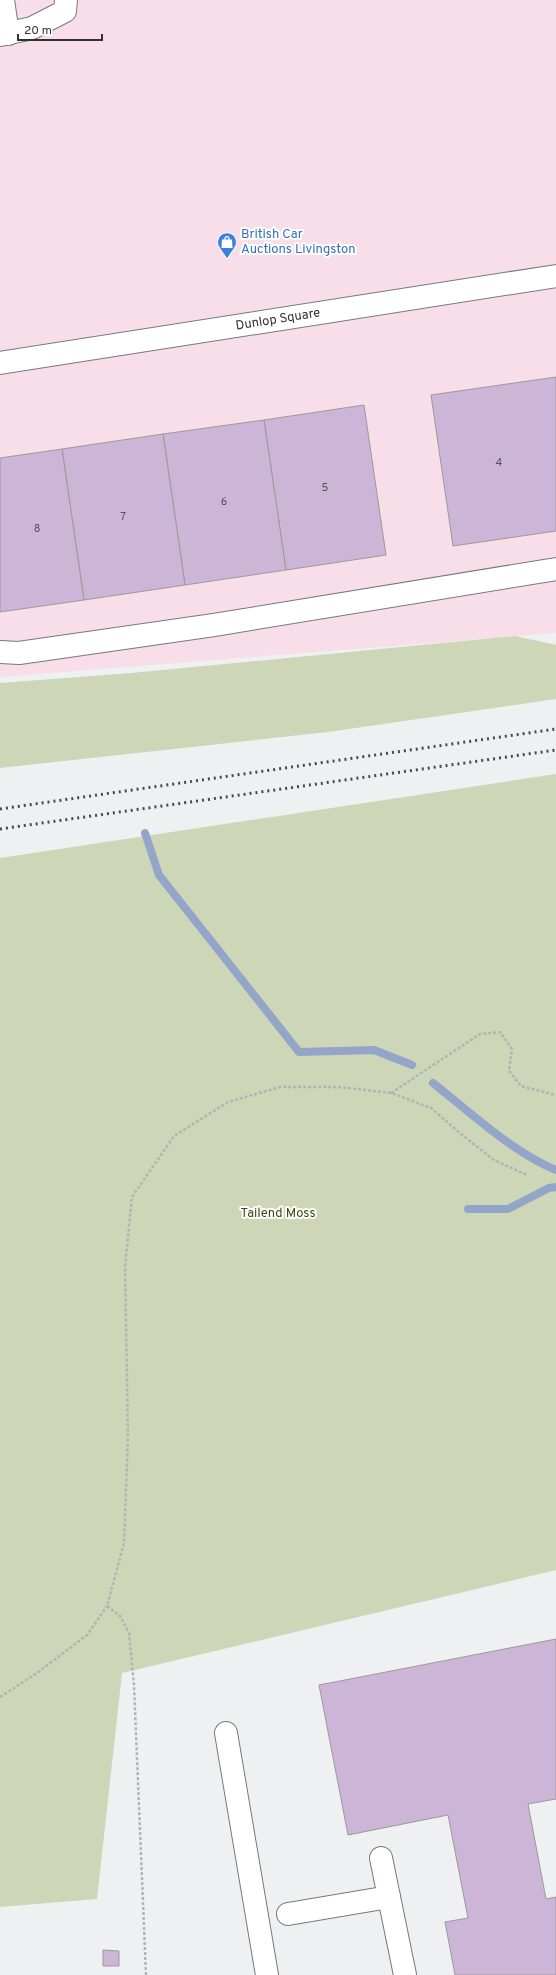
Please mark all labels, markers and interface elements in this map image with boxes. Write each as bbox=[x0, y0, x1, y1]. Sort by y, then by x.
scale bar bbox=[18, 16, 102, 42]
text: 20 m bbox=[24, 23, 52, 39]
place label: British Car Auctions Livingston bbox=[241, 227, 356, 258]
shop icon: British Car Auctions Livingston bbox=[216, 231, 238, 259]
street label: Dunlop Square bbox=[234, 305, 322, 335]
house number: 4 bbox=[496, 456, 503, 470]
house number: 5 bbox=[322, 481, 329, 495]
house number: 6 bbox=[221, 495, 227, 509]
house number: 7 bbox=[120, 510, 126, 524]
house number: 8 bbox=[34, 522, 40, 536]
park label: Tailend Moss bbox=[240, 1206, 316, 1222]

